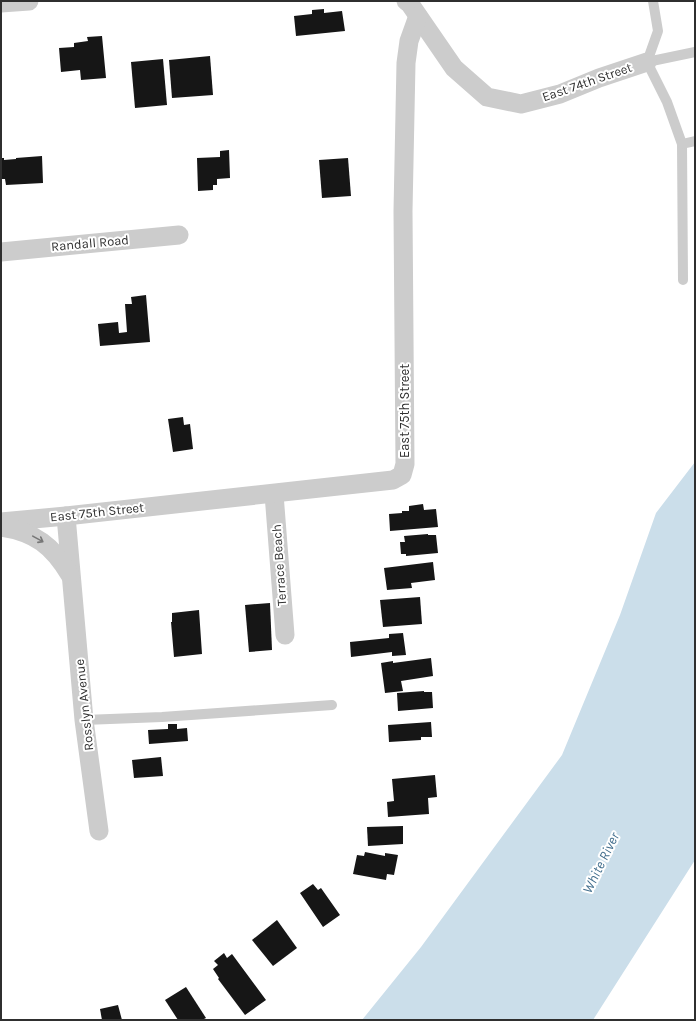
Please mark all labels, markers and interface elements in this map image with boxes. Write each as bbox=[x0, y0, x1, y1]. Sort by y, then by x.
street label: East 74th Street bbox=[540, 60, 634, 104]
street label: Randall Road bbox=[50, 232, 130, 254]
street label: East 75th Street bbox=[397, 364, 412, 458]
street label: East 75th Street bbox=[49, 500, 145, 524]
street label: Terrace Beach bbox=[269, 524, 289, 606]
one-way arrow bbox=[32, 536, 44, 543]
street label: Rosslyn Avenue bbox=[72, 658, 96, 752]
water label: White River bbox=[579, 829, 624, 896]

